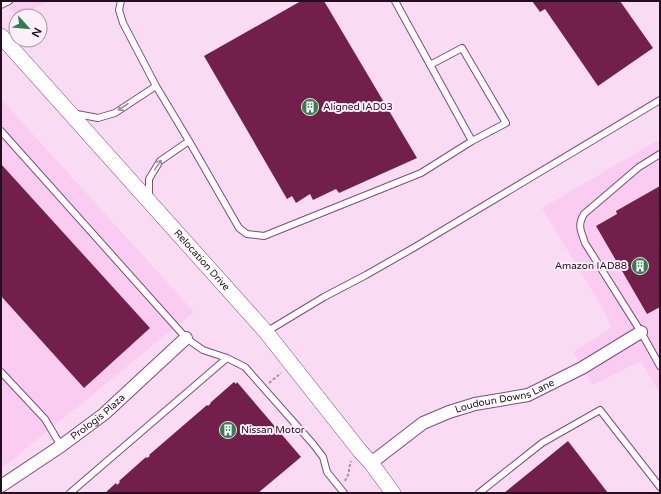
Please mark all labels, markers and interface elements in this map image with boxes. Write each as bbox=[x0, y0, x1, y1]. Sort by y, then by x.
north arrow bbox=[8, 8, 48, 48]
text: N bbox=[29, 25, 44, 39]
building icon: Aligned IAD03 bbox=[300, 97, 320, 117]
place label: Aligned IAD03 bbox=[323, 101, 393, 113]
one-way arrow bbox=[117, 104, 129, 112]
one-way arrow bbox=[154, 160, 162, 171]
street label: Relocation Drive bbox=[171, 227, 232, 294]
building icon: Amazon IAD88 bbox=[630, 256, 650, 276]
place label: Amazon IAD88 bbox=[555, 260, 627, 272]
street label: Loudoun Downs Lane bbox=[454, 377, 557, 416]
street label: Prologis Plaza bbox=[68, 392, 128, 443]
building icon: Nissan Motor bbox=[218, 420, 238, 440]
place label: Nissan Motor bbox=[241, 424, 305, 436]

